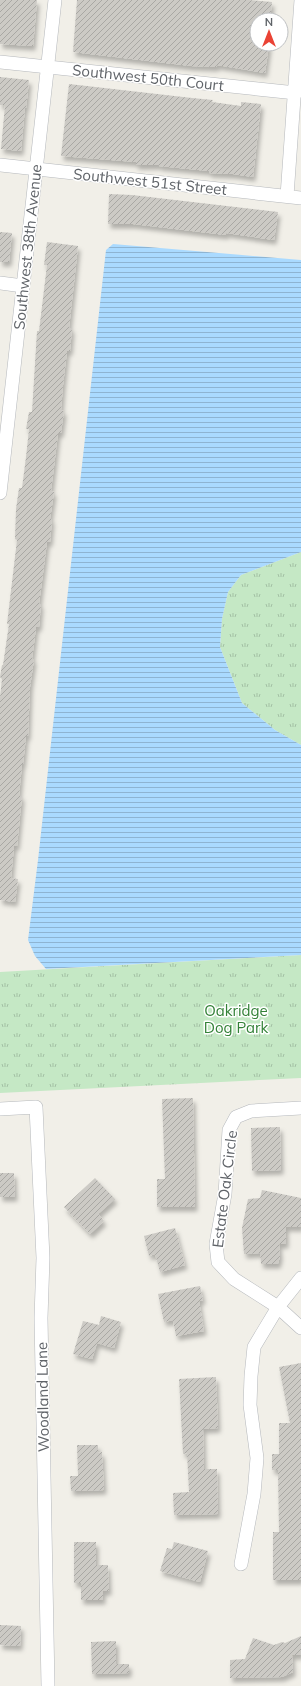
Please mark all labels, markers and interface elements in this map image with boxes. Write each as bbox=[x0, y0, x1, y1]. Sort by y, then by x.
north arrow bbox=[249, 12, 289, 52]
text: N bbox=[265, 15, 273, 29]
street label: Southwest 50th Court bbox=[71, 60, 225, 95]
street label: Southwest 38th Avenue bbox=[9, 163, 46, 331]
street label: Southwest 51st Street bbox=[72, 164, 228, 199]
park label: Oakridge Dog Park bbox=[204, 1001, 268, 1037]
street label: Estate Oak Circle bbox=[208, 1129, 241, 1249]
street label: Woodland Lane bbox=[32, 1342, 53, 1452]

